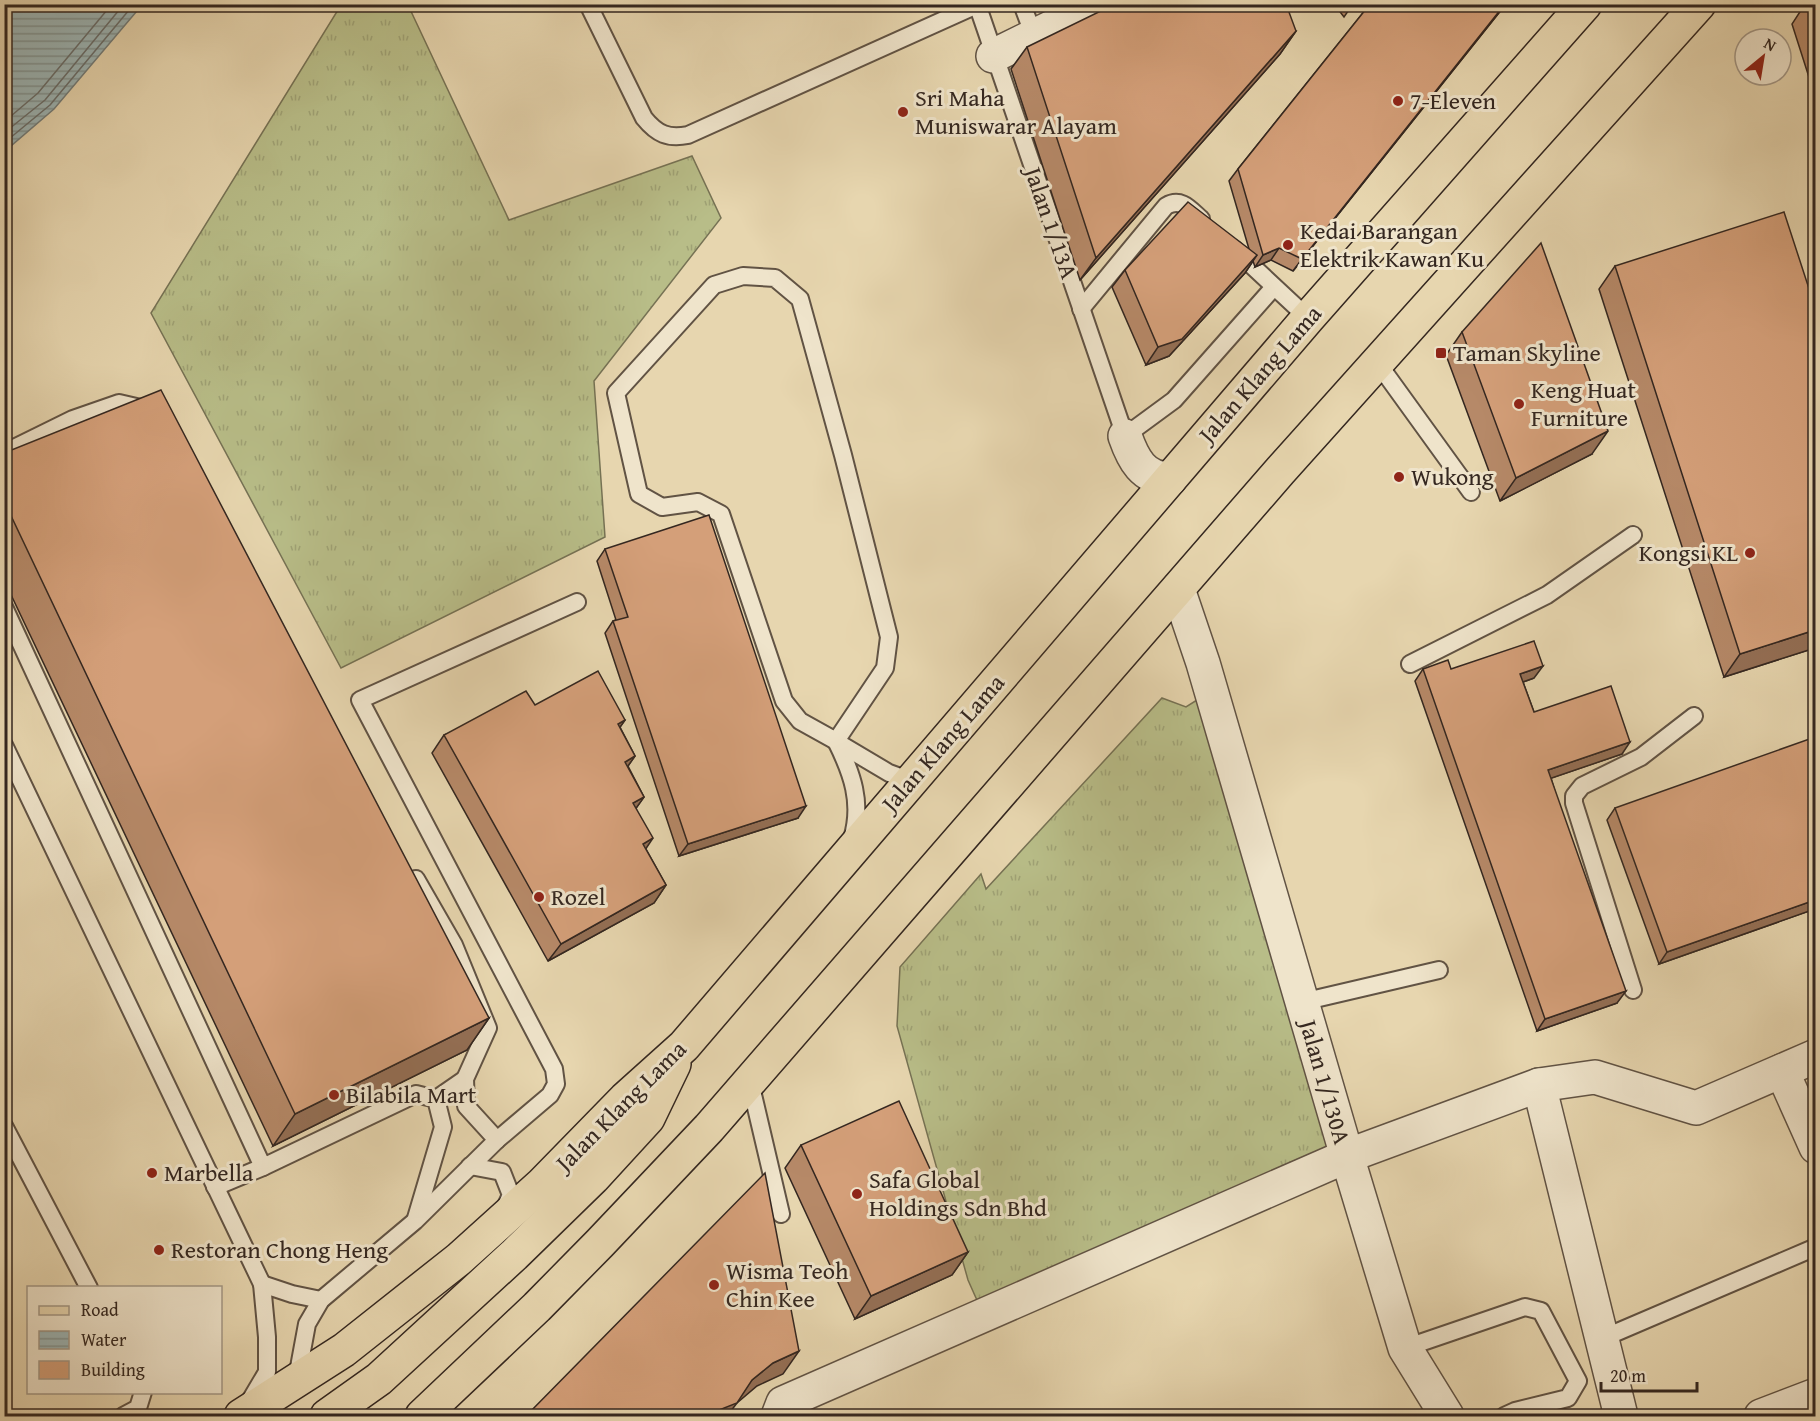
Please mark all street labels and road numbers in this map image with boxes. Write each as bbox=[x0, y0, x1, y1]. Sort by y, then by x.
street label: Jalan 1/13A bbox=[1015, 159, 1087, 284]
street label: Jalan Klang Lama bbox=[1188, 297, 1330, 453]
street label: Jalan Klang Lama bbox=[871, 666, 1013, 822]
street label: Jalan 1/130A bbox=[1290, 1013, 1360, 1149]
street label: Jalan Klang Lama bbox=[545, 1032, 695, 1181]

